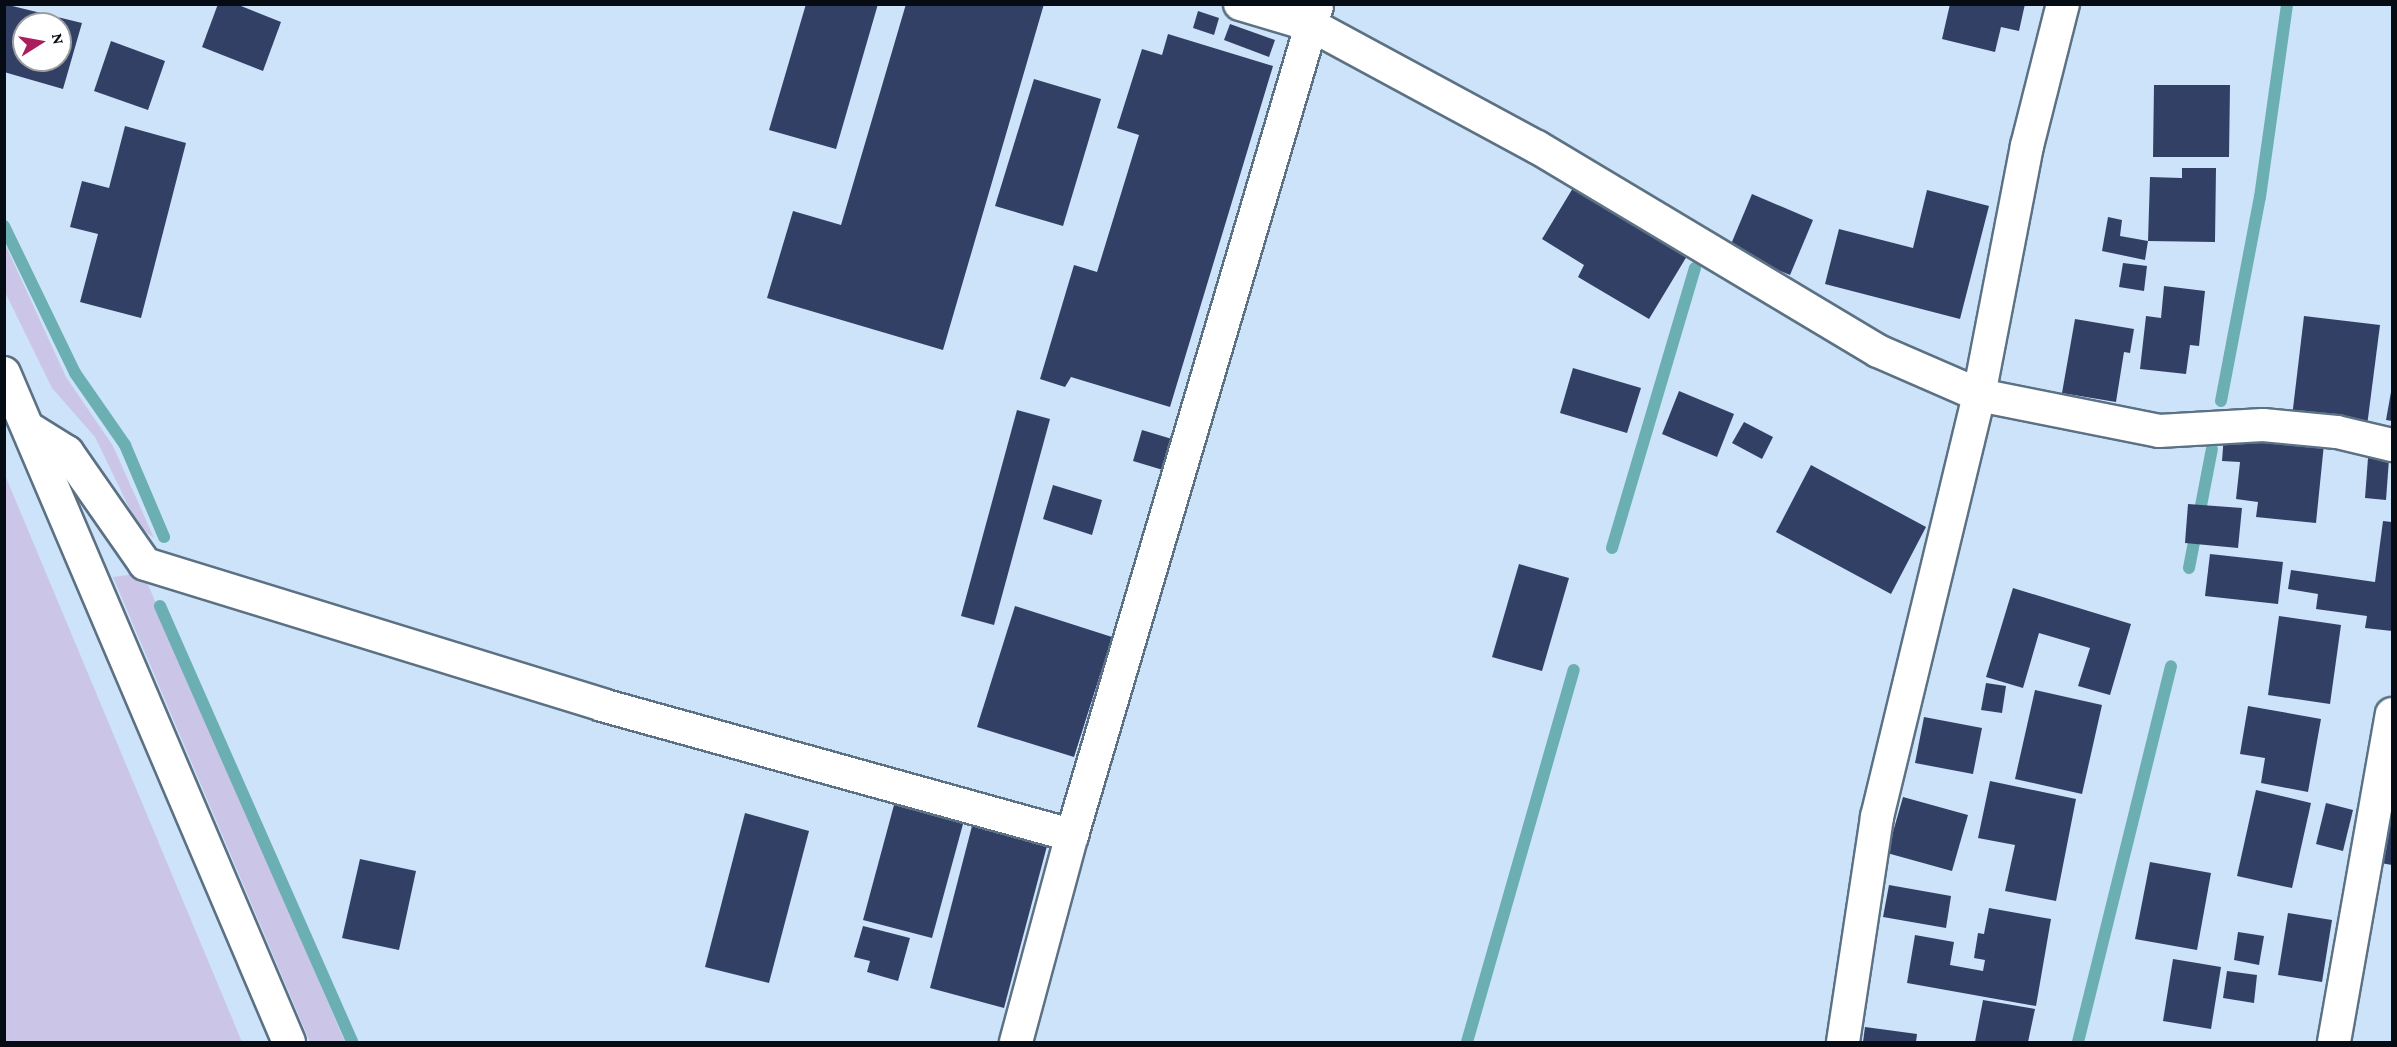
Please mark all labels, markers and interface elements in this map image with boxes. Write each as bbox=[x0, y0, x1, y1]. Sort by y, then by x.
north arrow bbox=[12, 12, 72, 72]
text: N bbox=[49, 32, 68, 46]

